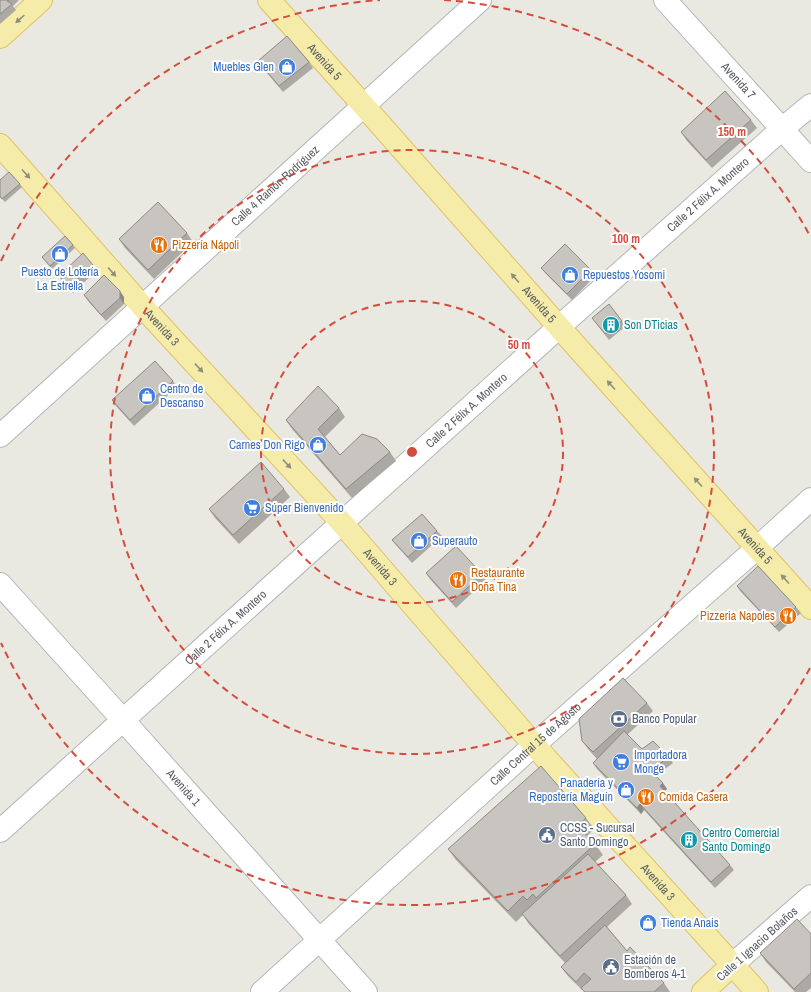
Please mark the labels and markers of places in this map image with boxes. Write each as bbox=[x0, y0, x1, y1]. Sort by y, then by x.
shop icon: Muebles Glen bbox=[277, 57, 297, 77]
place label: Muebles Glen bbox=[213, 59, 274, 75]
restaurant icon: Pizzería Nápoli bbox=[149, 235, 169, 255]
place label: Pizzería Nápoli bbox=[172, 237, 239, 253]
shop icon: Puesto de Lotería La Estrella bbox=[50, 244, 70, 264]
place label: Puesto de Lotería La Estrella bbox=[21, 264, 99, 294]
shop icon: Repuestos Yosomi bbox=[560, 265, 580, 285]
place label: Repuestos Yosomi bbox=[583, 267, 665, 283]
building icon: Son DTicias bbox=[601, 315, 621, 335]
place label: Son DTicias bbox=[624, 317, 678, 333]
place label: Centro de Descanso bbox=[160, 381, 204, 411]
shop icon: Centro de Descanso bbox=[137, 386, 157, 406]
shop icon: Carnes Don Rigo bbox=[308, 435, 328, 455]
place label: Carnes Don Rigo bbox=[229, 437, 305, 453]
centre of rings bbox=[405, 445, 419, 459]
supermarket icon: Súper Bienvenido bbox=[242, 498, 262, 518]
place label: Súper Bienvenido bbox=[265, 500, 344, 516]
shop icon: Superauto bbox=[409, 531, 429, 551]
place label: Superauto bbox=[432, 533, 477, 549]
place label: Restaurante Doña Tina bbox=[471, 565, 525, 595]
restaurant icon: Restaurante Doña Tina bbox=[448, 570, 468, 590]
restaurant icon: Pizzeria Napoles bbox=[778, 606, 798, 626]
place label: Pizzeria Napoles bbox=[700, 608, 775, 624]
bank icon: Banco Popular bbox=[609, 709, 629, 729]
place label: Banco Popular bbox=[632, 711, 697, 727]
place label: Importadora Monge bbox=[634, 747, 688, 777]
supermarket icon: Importadora Monge bbox=[611, 752, 631, 772]
place label: Panadería y Repostería Maguín bbox=[529, 775, 613, 805]
shop icon: Panadería y Repostería Maguín bbox=[616, 780, 636, 800]
restaurant icon: Comida Casera bbox=[636, 787, 656, 807]
place label: Comida Casera bbox=[659, 789, 728, 805]
place label: CCSS - Sucursal Santo Domingo bbox=[560, 820, 634, 850]
public building icon: CCSS - Sucursal Santo Domingo bbox=[537, 825, 557, 845]
place label: Centro Comercial Santo Domingo bbox=[702, 825, 779, 855]
building icon: Centro Comercial Santo Domingo bbox=[679, 830, 699, 850]
shop icon: Tienda Anais bbox=[638, 913, 658, 933]
place label: Tienda Anais bbox=[661, 915, 719, 931]
place label: Estación de Bomberos 4-1 bbox=[624, 952, 686, 982]
public building icon: Estación de Bomberos 4-1 bbox=[601, 957, 621, 977]

